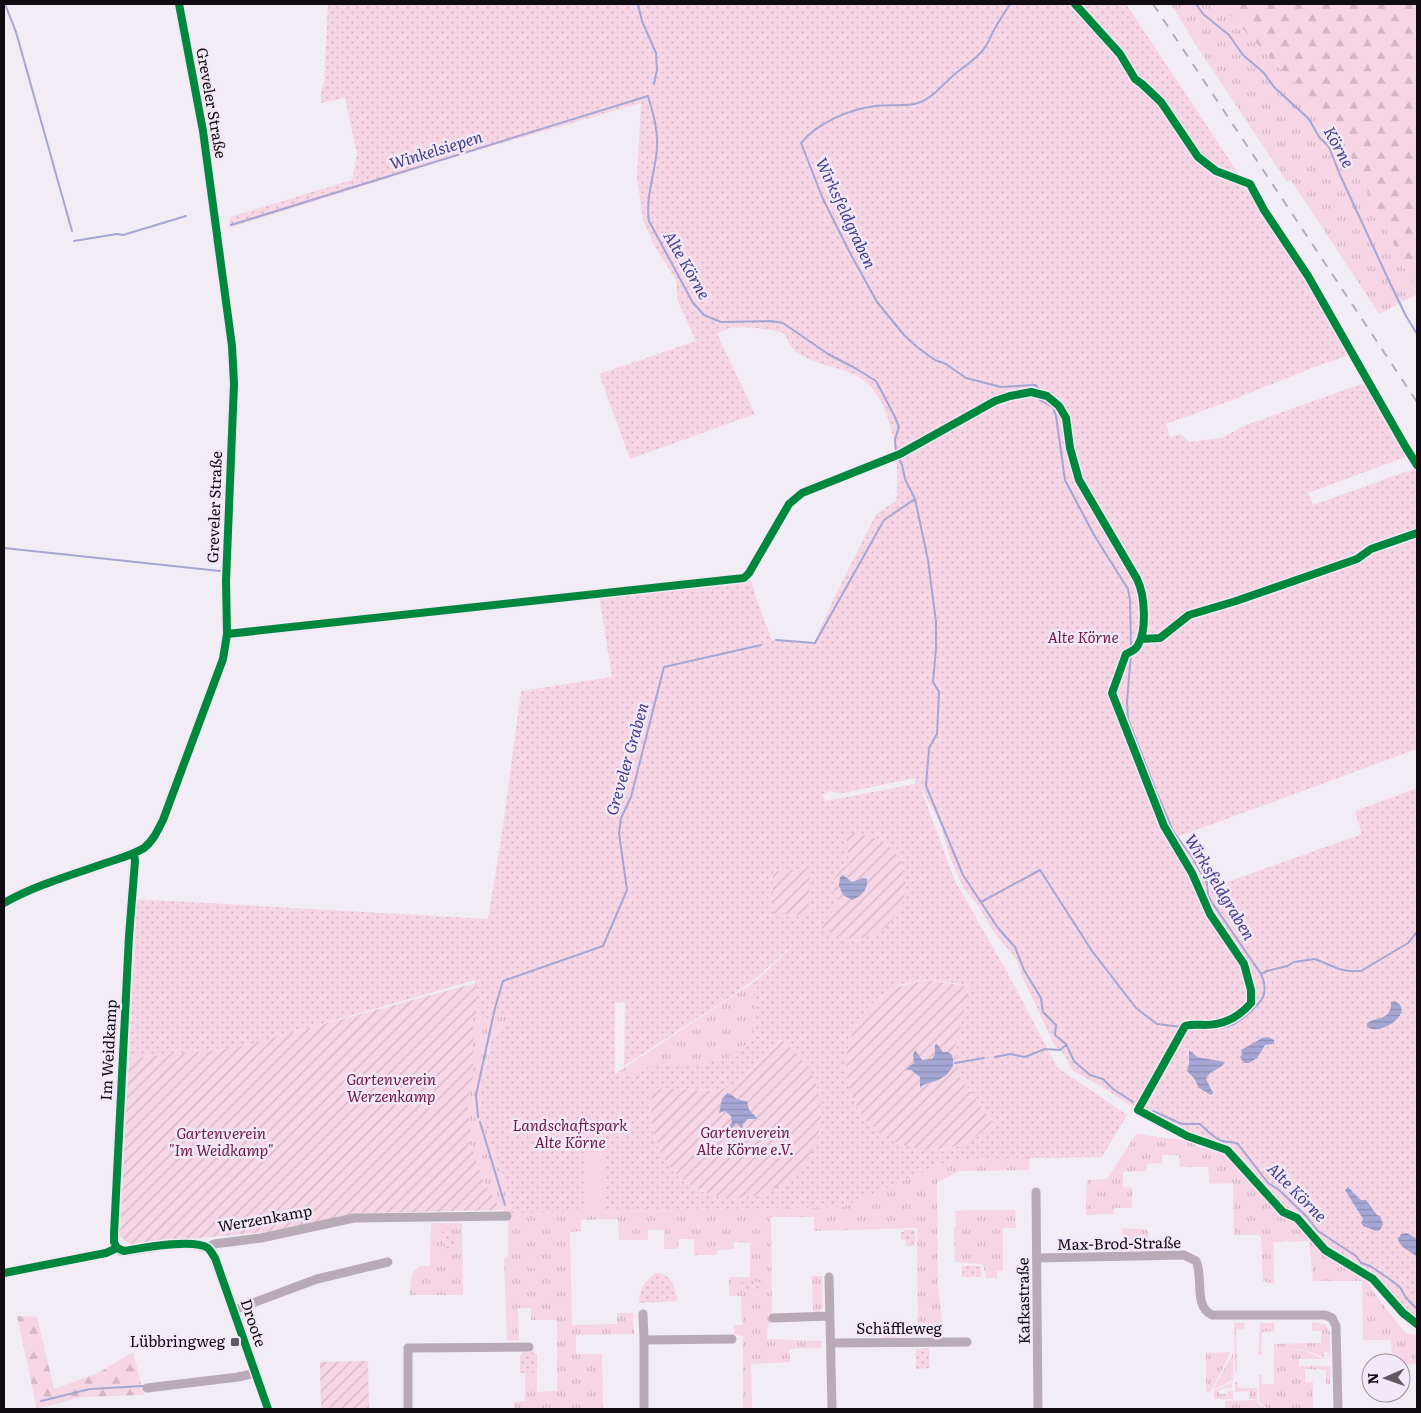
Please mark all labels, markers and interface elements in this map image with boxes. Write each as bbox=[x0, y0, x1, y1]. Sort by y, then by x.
street label: Greveler Straße bbox=[191, 46, 234, 160]
water label: Körne bbox=[1319, 121, 1361, 172]
water label: Winkelsiepen bbox=[386, 123, 486, 175]
water label: Wirksfeldgraben bbox=[811, 153, 883, 272]
water label: Alte Körne bbox=[659, 226, 717, 303]
street label: Greveler Straße bbox=[200, 450, 227, 563]
park label: Alte Körne bbox=[1047, 625, 1119, 648]
water label: Greveler Graben bbox=[599, 699, 654, 818]
water label: Wirksfeldgraben bbox=[1180, 829, 1262, 944]
street label: Im Weidkamp bbox=[93, 999, 122, 1101]
park label: Gartenverein Werzenkamp bbox=[346, 1067, 436, 1107]
park label: Landschaftspark Alte Körne bbox=[513, 1113, 628, 1153]
park label: Gartenverein Alte Körne e.V. bbox=[696, 1120, 794, 1160]
park label: Gartenverein "Im Weidkamp" bbox=[169, 1121, 273, 1161]
water label: Alte Körne bbox=[1262, 1156, 1333, 1227]
street label: Werzenkamp bbox=[216, 1198, 314, 1237]
street label: Max-Brod-Straße bbox=[1057, 1230, 1181, 1255]
street label: Kafkastraße bbox=[1010, 1257, 1035, 1345]
street label: Droote bbox=[235, 1295, 273, 1350]
street label: Schäffleweg bbox=[856, 1316, 942, 1339]
place label: Lübbringweg bbox=[130, 1329, 226, 1352]
marker: Lübbringweg bbox=[229, 1336, 241, 1348]
north arrow bbox=[1361, 1353, 1411, 1403]
text: N bbox=[1362, 1372, 1382, 1385]

